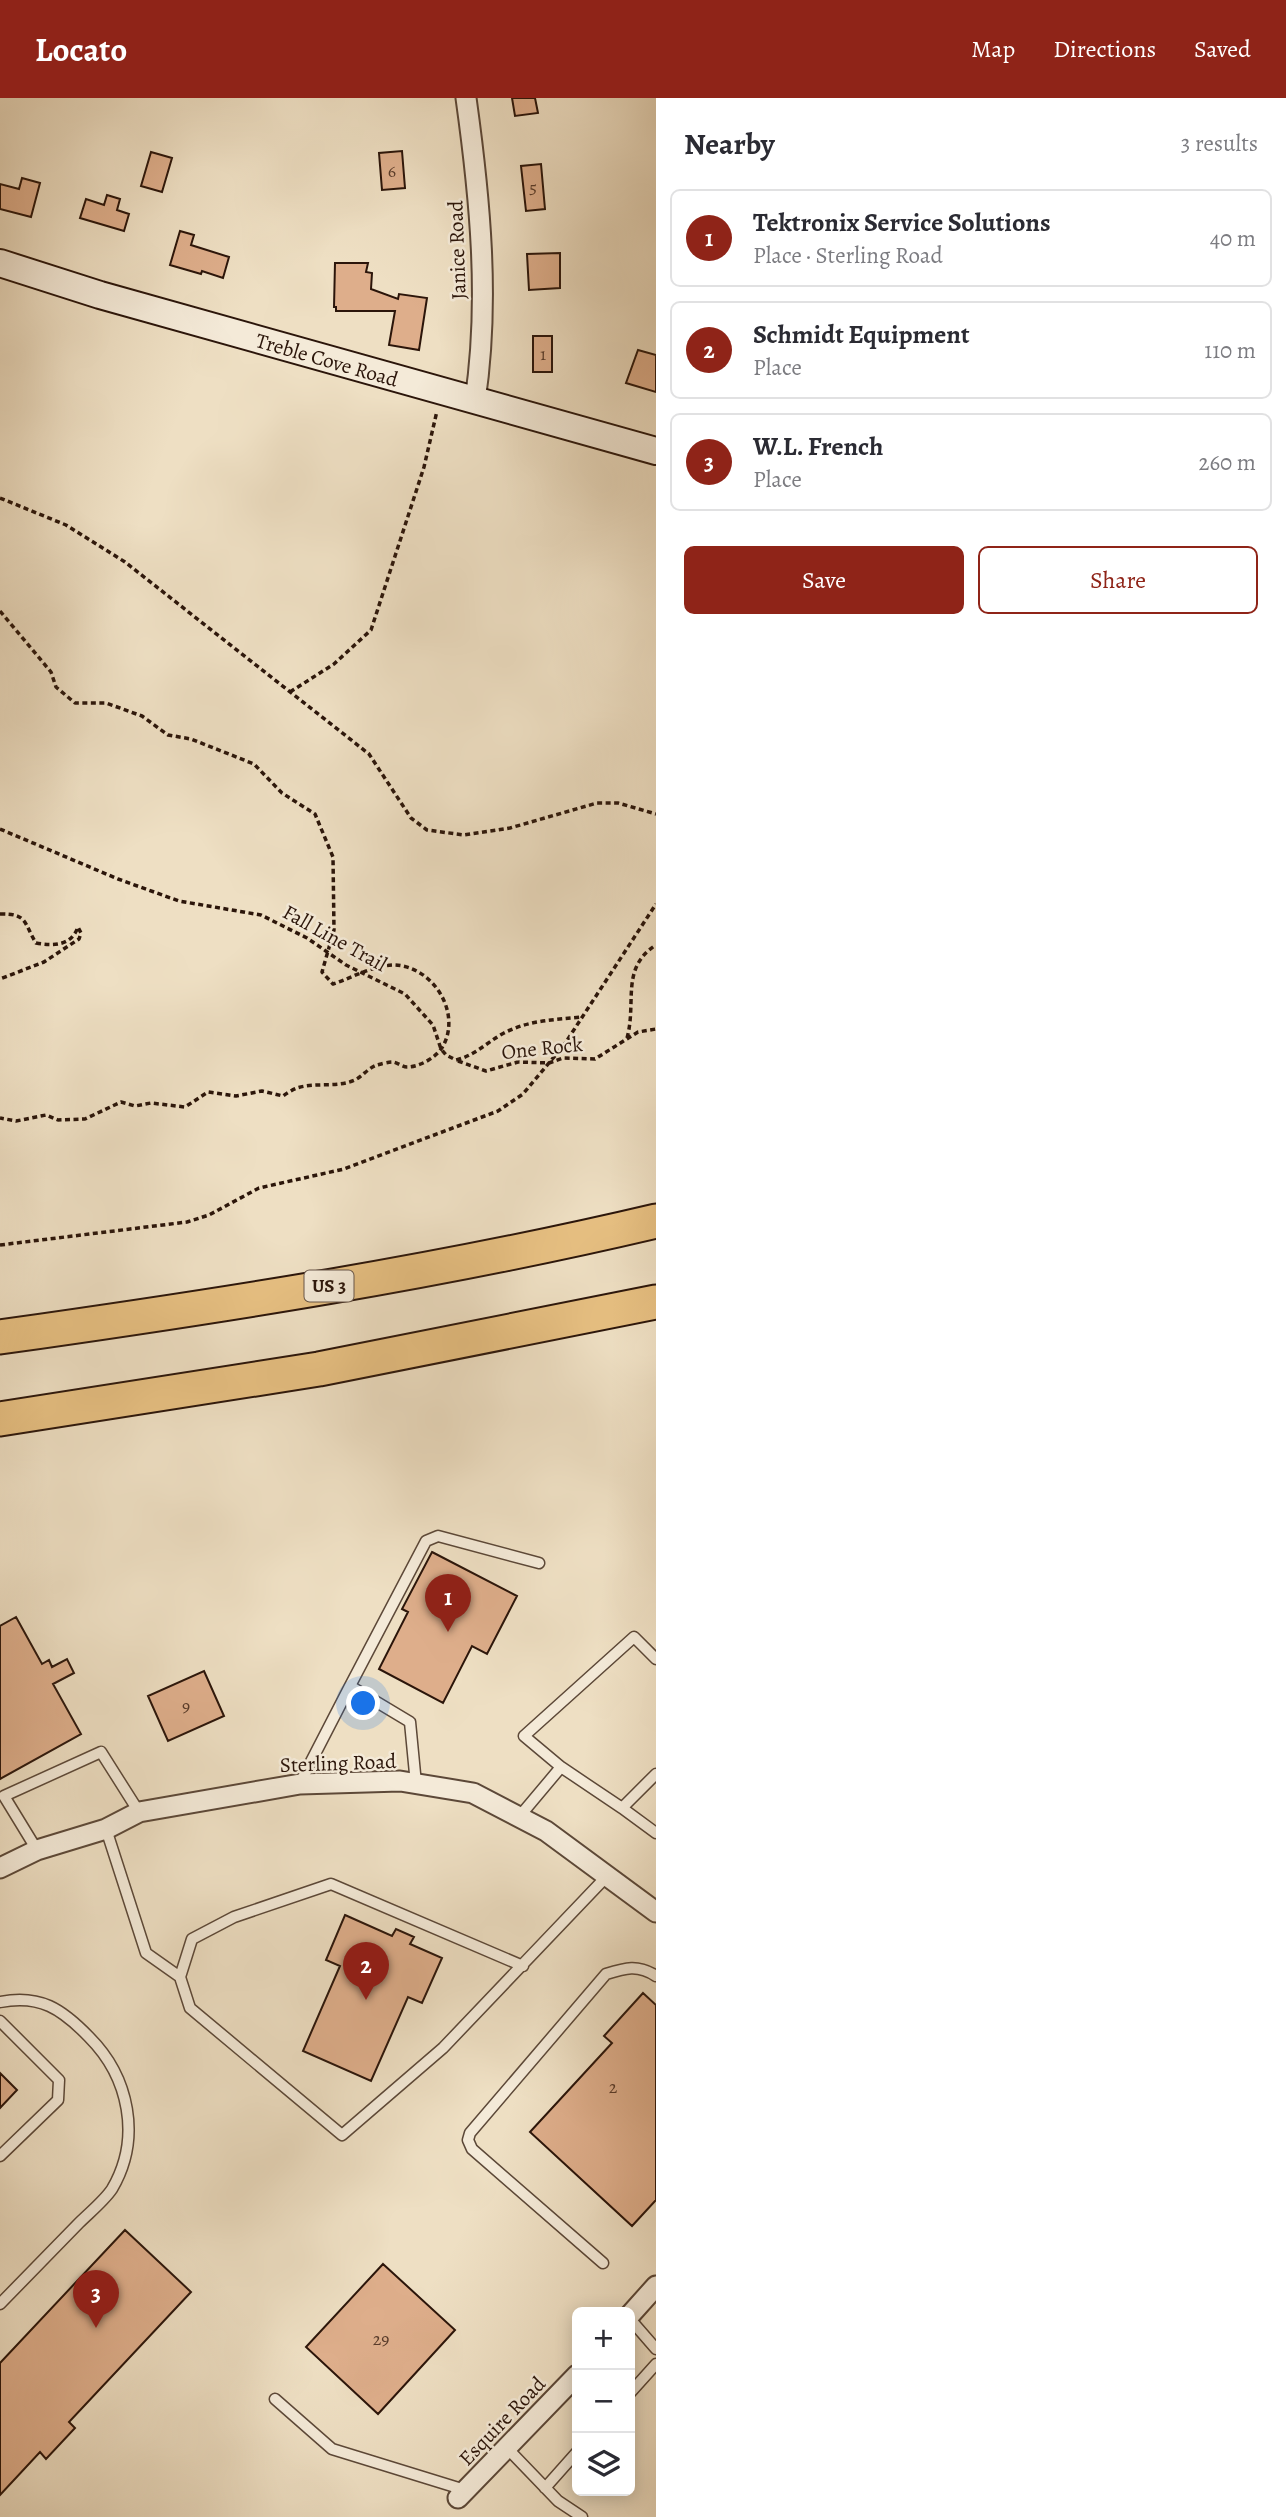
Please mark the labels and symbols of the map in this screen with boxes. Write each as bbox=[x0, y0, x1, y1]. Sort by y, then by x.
house number: 6 bbox=[388, 159, 396, 183]
house number: 5 bbox=[529, 175, 537, 199]
street label: Janice Road bbox=[441, 199, 473, 300]
street label: Treble Cove Road bbox=[253, 326, 402, 394]
house number: 1 bbox=[540, 342, 546, 366]
street label: Fall Line Trail bbox=[278, 898, 392, 978]
street label: One Rock bbox=[500, 1030, 585, 1066]
road number: US 3 bbox=[304, 1270, 354, 1302]
pin: 1 bbox=[425, 1574, 471, 1632]
your location bbox=[346, 1686, 380, 1720]
house number: 9 bbox=[182, 1694, 190, 1718]
street label: Sterling Road bbox=[279, 1747, 397, 1779]
pin: 2 bbox=[343, 1942, 389, 2000]
house number: 2 bbox=[609, 2075, 618, 2099]
pin: 3 bbox=[73, 2270, 119, 2328]
house number: 29 bbox=[373, 2327, 389, 2351]
street label: Esquire Road bbox=[452, 2370, 552, 2472]

